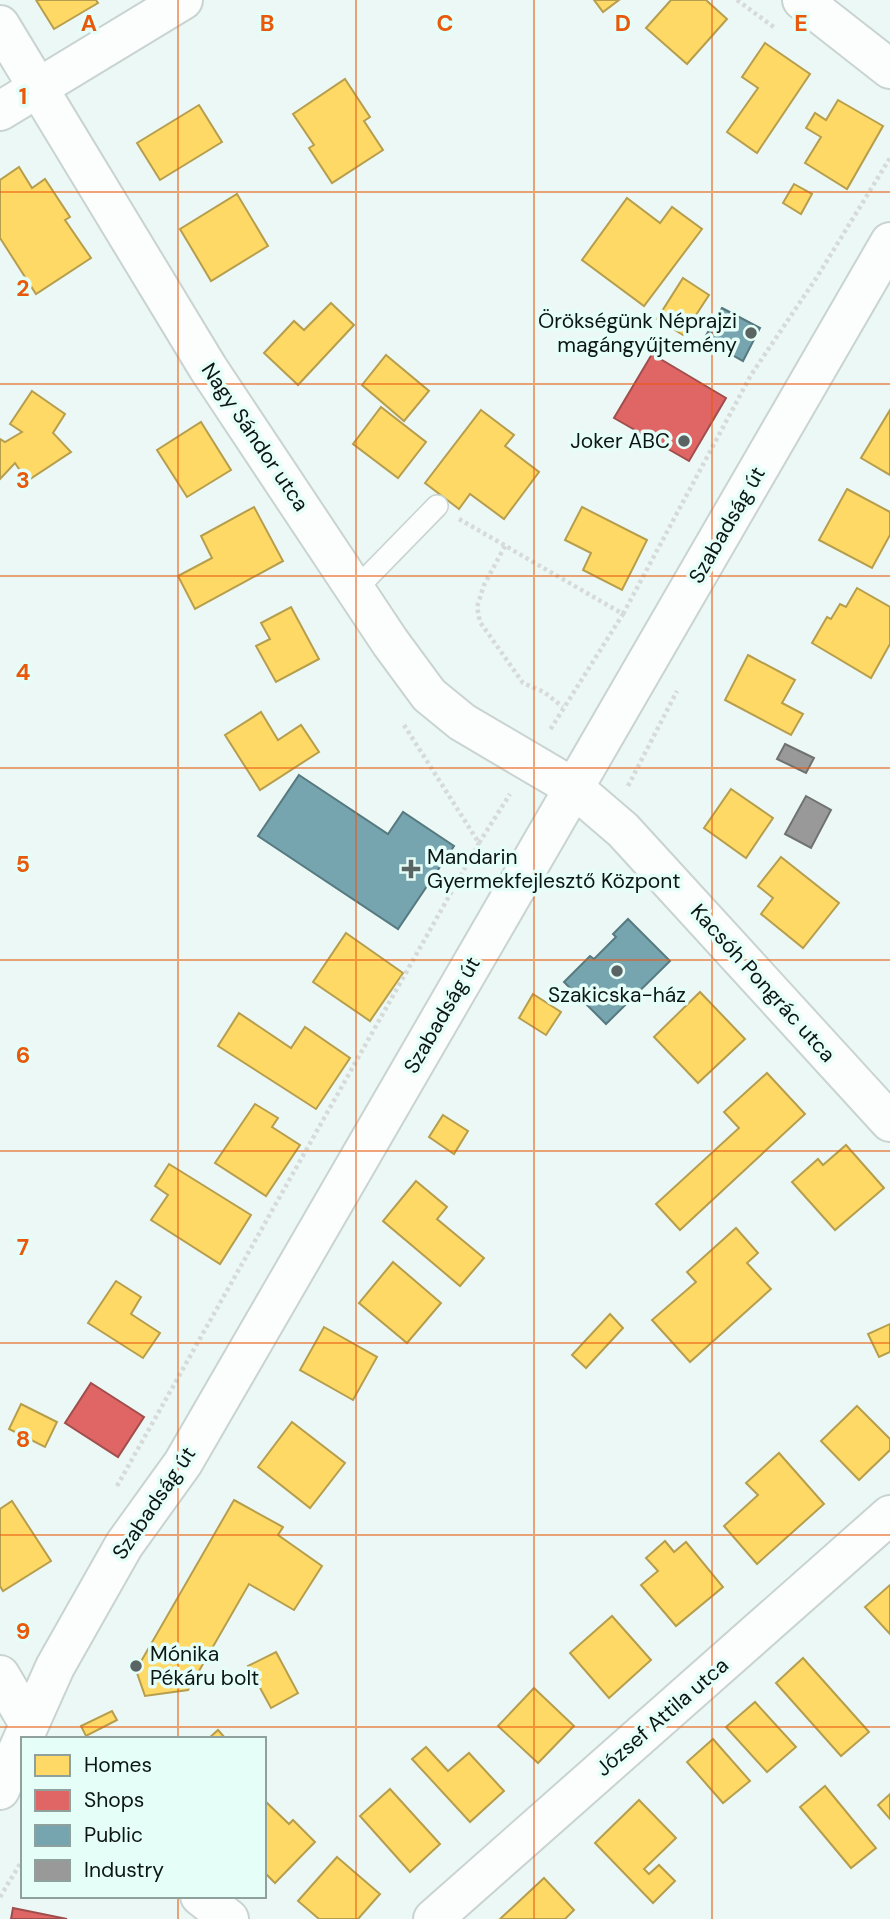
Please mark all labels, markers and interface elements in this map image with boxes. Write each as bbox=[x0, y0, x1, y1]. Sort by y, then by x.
text: A bbox=[81, 8, 97, 38]
text: B bbox=[260, 8, 274, 38]
text: C bbox=[437, 8, 453, 38]
text: D bbox=[615, 8, 631, 38]
text: E bbox=[794, 8, 808, 38]
text: 1 bbox=[19, 81, 27, 111]
text: 2 bbox=[16, 273, 30, 303]
place label: Örökségünk Néprajzi magángyűjtemény bbox=[538, 307, 737, 359]
marker: Örökségünk Néprajzi magángyűjtemény bbox=[743, 325, 759, 341]
street label: Nagy Sándor utca bbox=[195, 357, 315, 517]
place label: Joker ABC bbox=[570, 427, 670, 455]
marker: Joker ABC bbox=[676, 433, 692, 449]
street label: Szabadság út bbox=[682, 461, 772, 589]
text: 3 bbox=[16, 465, 30, 495]
text: 4 bbox=[16, 657, 31, 687]
place label: Mandarin Gyermekfejlesztő Központ bbox=[427, 843, 681, 895]
text: 5 bbox=[16, 849, 30, 879]
marker: Mandarin Gyermekfejlesztő Központ bbox=[401, 859, 421, 879]
street label: Kacsóh Pongrác utca bbox=[684, 898, 842, 1068]
street label: Szabadság út bbox=[397, 951, 487, 1079]
marker: Szakicska-ház bbox=[609, 963, 625, 979]
place label: Szakicska-ház bbox=[548, 981, 686, 1009]
text: 6 bbox=[16, 1040, 30, 1070]
text: 7 bbox=[17, 1232, 29, 1262]
text: 8 bbox=[16, 1424, 30, 1454]
street label: Szabadság út bbox=[106, 1441, 202, 1565]
text: 9 bbox=[16, 1616, 30, 1646]
place label: Mónika Pékáru bolt bbox=[150, 1640, 259, 1692]
street label: József Attila utca bbox=[590, 1651, 734, 1783]
marker: Mónika Pékáru bolt bbox=[128, 1658, 144, 1674]
legend bbox=[21, 1737, 266, 1898]
text: Homes bbox=[84, 1751, 152, 1779]
text: Shops bbox=[84, 1786, 144, 1814]
text: Public bbox=[84, 1821, 143, 1849]
text: Industry bbox=[84, 1856, 164, 1884]

